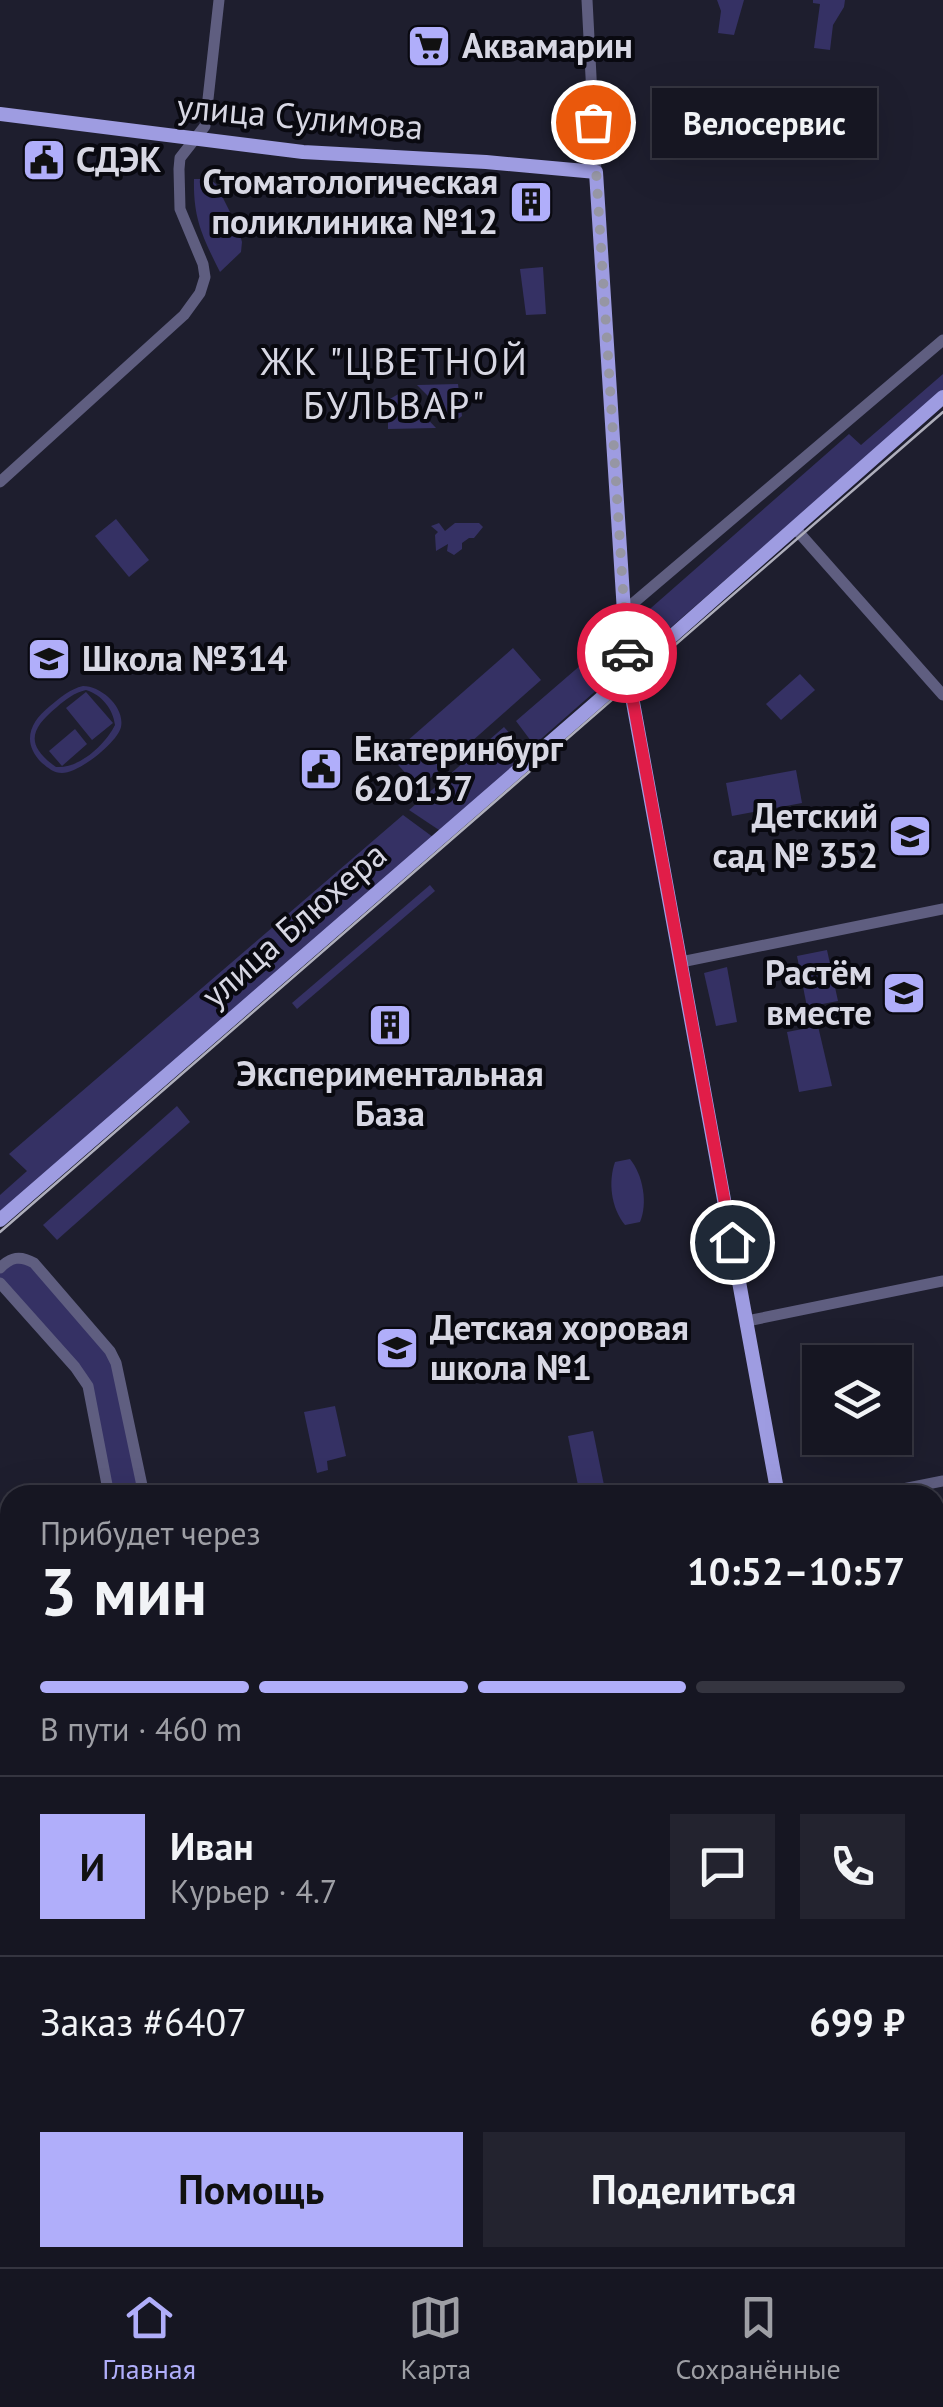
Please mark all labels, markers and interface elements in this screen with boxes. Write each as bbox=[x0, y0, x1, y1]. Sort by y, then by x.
place label: Аквамарин bbox=[462, 22, 633, 68]
supermarket icon: Аквамарин bbox=[406, 23, 452, 69]
pin bbox=[551, 80, 636, 165]
street label: улица Сулимова bbox=[175, 82, 425, 150]
callout: Велосервис bbox=[653, 87, 878, 157]
icon: bag bbox=[566, 95, 621, 150]
text: Велосервис bbox=[683, 102, 846, 144]
place label: СДЭК bbox=[76, 136, 161, 182]
public building icon: СДЭК bbox=[21, 137, 67, 183]
place label: Стоматологическая поликлиника №12 bbox=[202, 158, 498, 244]
building icon: Стоматологическая поликлиника №12 bbox=[508, 179, 554, 225]
district label: ЖК "ЦВЕТНОЙ БУЛЬВАР" bbox=[260, 336, 529, 429]
courier bbox=[577, 603, 677, 703]
icon: car bbox=[600, 626, 655, 681]
place label: Школа №314 bbox=[82, 635, 287, 681]
school or university icon: Школа №314 bbox=[26, 636, 72, 682]
place label: Екатеринбург 620137 bbox=[354, 725, 564, 811]
public building icon: Екатеринбург 620137 bbox=[298, 746, 344, 792]
place label: Детский сад № 352 bbox=[712, 792, 878, 878]
school or university icon: Детский сад № 352 bbox=[887, 813, 933, 859]
street label: улица Блюхера bbox=[191, 831, 396, 1017]
place label: Растём вместе bbox=[765, 949, 872, 1035]
school or university icon: Растём вместе bbox=[881, 970, 927, 1016]
building icon: Экспериментальная База bbox=[367, 1002, 413, 1048]
place label: Экспериментальная База bbox=[236, 1050, 544, 1136]
pin bbox=[690, 1200, 775, 1285]
icon: home bbox=[705, 1215, 760, 1270]
place label: Детская хоровая школа №1 bbox=[430, 1304, 689, 1390]
school or university icon: Детская хоровая школа №1 bbox=[374, 1325, 420, 1371]
map controls bbox=[802, 1345, 912, 1455]
button: layers bbox=[802, 1345, 912, 1455]
text: Прибудет через bbox=[40, 1512, 261, 1554]
text: 10:52–10:57 bbox=[687, 1546, 905, 1595]
text: 3 мин bbox=[40, 1549, 207, 1633]
text: В пути · 460 m bbox=[40, 1708, 242, 1750]
button: chat bbox=[670, 1814, 775, 1919]
button: phone bbox=[800, 1814, 905, 1919]
text: Иван bbox=[170, 1821, 254, 1870]
text: И bbox=[80, 1842, 105, 1891]
text: Курьер · 4.7 bbox=[170, 1870, 337, 1912]
text: Заказ #6407 bbox=[40, 1997, 247, 2046]
text: 699 ₽ bbox=[809, 1997, 905, 2046]
button: Помощь bbox=[40, 2132, 463, 2247]
button: Поделиться bbox=[483, 2132, 905, 2247]
tab: Главная bbox=[102, 2290, 196, 2387]
tab: Карта bbox=[400, 2290, 471, 2387]
tab: Сохранённые bbox=[676, 2290, 841, 2387]

